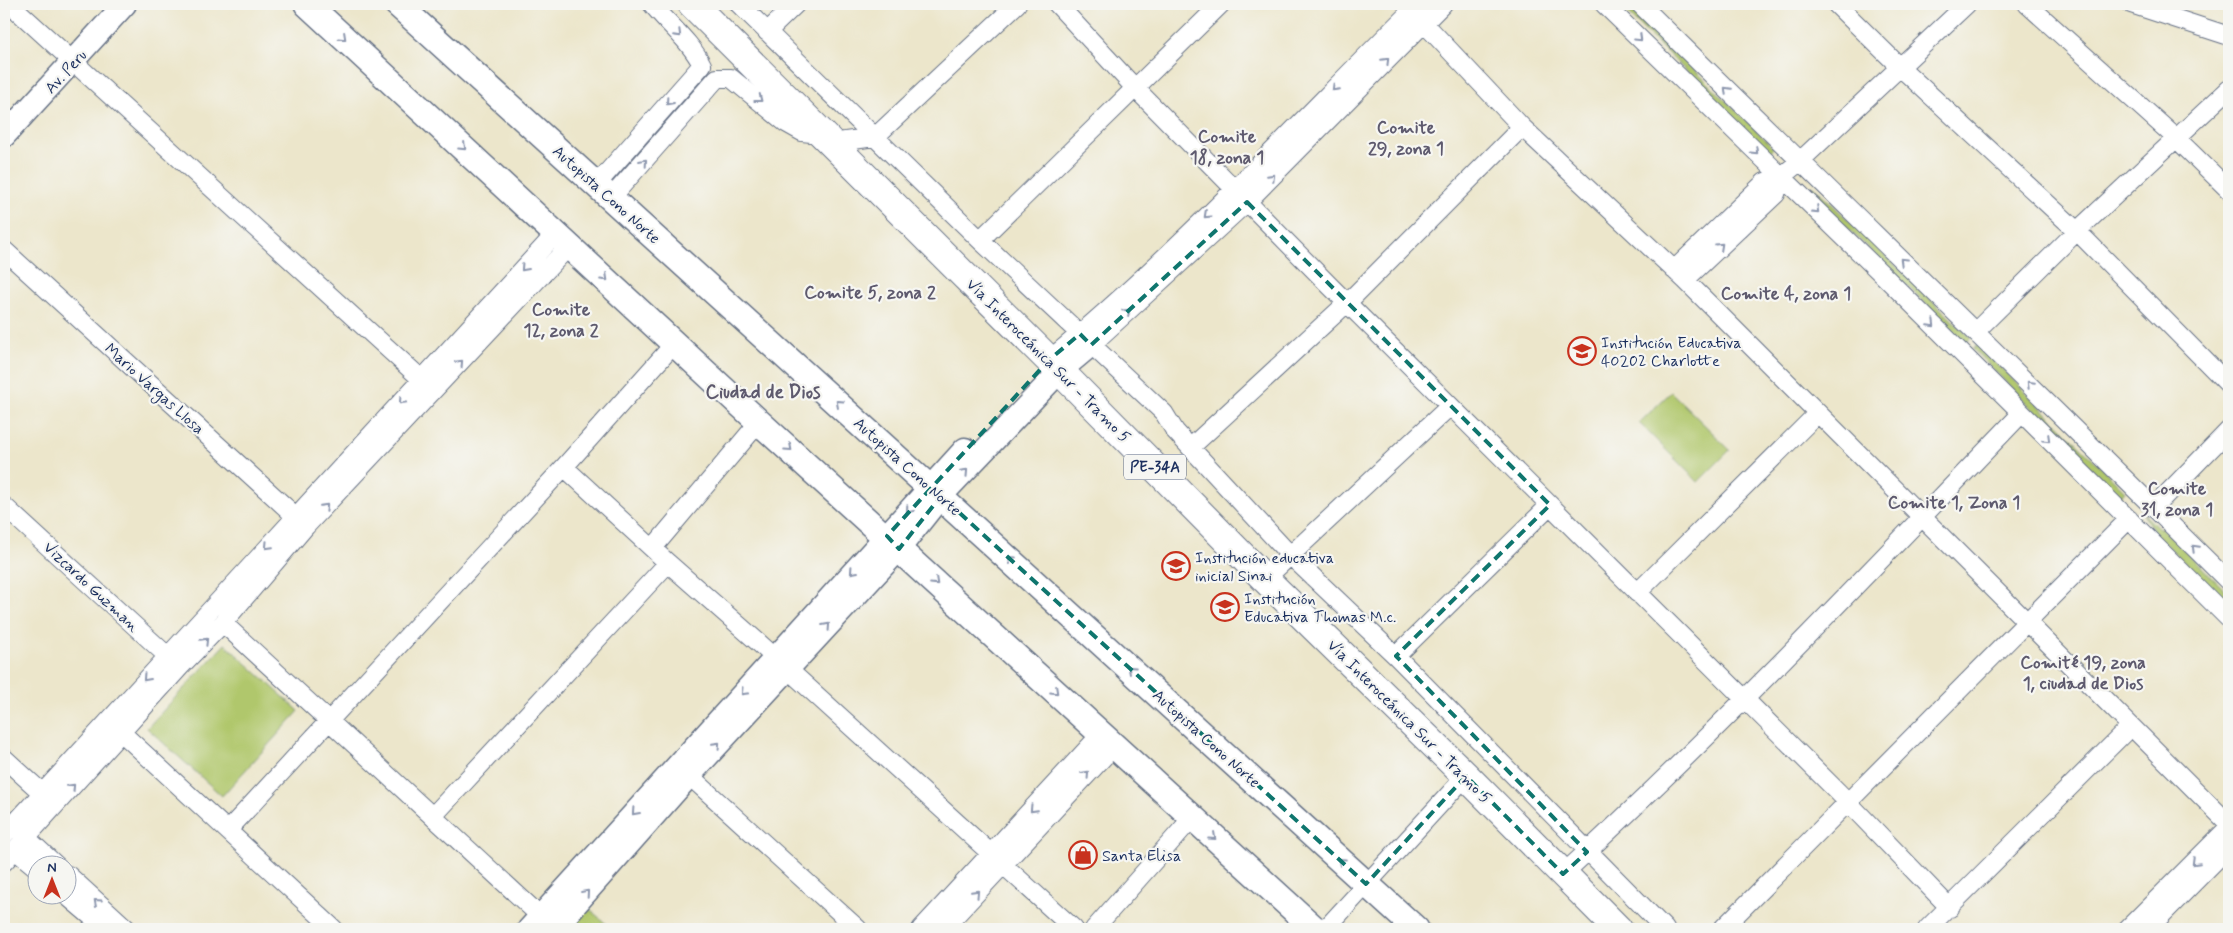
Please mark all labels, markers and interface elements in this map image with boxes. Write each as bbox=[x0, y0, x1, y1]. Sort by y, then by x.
one-way arrow bbox=[672, 28, 681, 37]
one-way arrow bbox=[338, 31, 347, 40]
one-way arrow bbox=[1633, 32, 1642, 41]
street label: Av. Peru bbox=[40, 46, 92, 98]
one-way arrow bbox=[1380, 58, 1389, 67]
one-way arrow bbox=[1331, 82, 1340, 91]
one-way arrow bbox=[1724, 87, 1733, 96]
one-way arrow bbox=[753, 94, 762, 102]
one-way arrow bbox=[666, 96, 675, 105]
district label: Comite 29, zona 1 bbox=[1368, 116, 1444, 161]
district label: Comite 18, zona 1 bbox=[1190, 125, 1264, 170]
one-way arrow bbox=[457, 141, 466, 150]
street label: Autopista Cono Norte bbox=[548, 141, 664, 249]
one-way arrow bbox=[1749, 145, 1758, 154]
one-way arrow bbox=[638, 159, 646, 168]
one-way arrow bbox=[1266, 174, 1275, 183]
one-way arrow bbox=[1810, 204, 1819, 213]
one-way arrow bbox=[1204, 209, 1213, 218]
one-way arrow bbox=[1715, 243, 1724, 252]
one-way arrow bbox=[1900, 258, 1909, 267]
one-way arrow bbox=[520, 263, 529, 272]
one-way arrow bbox=[600, 272, 609, 281]
street label: Vía Interoceánica Sur - Tramo 5 bbox=[961, 274, 1135, 448]
district label: Comite 5, zona 2 bbox=[804, 281, 936, 305]
district label: Comite 4, zona 1 bbox=[1721, 282, 1851, 306]
district label: Comite 12, zona 2 bbox=[524, 298, 599, 343]
one-way arrow bbox=[1122, 309, 1131, 318]
one-way arrow bbox=[1927, 318, 1936, 327]
place label: Institución Educativa 40202 Charlotte bbox=[1601, 333, 1741, 372]
school or university icon: Institución Educativa 40202 Charlotte bbox=[1567, 336, 1597, 366]
street label: Mario Vargas Llosa bbox=[99, 339, 208, 440]
one-way arrow bbox=[454, 360, 463, 369]
district label: Ciudad de Dios bbox=[705, 380, 821, 405]
one-way arrow bbox=[2026, 381, 2035, 390]
one-way arrow bbox=[399, 395, 408, 404]
one-way arrow bbox=[835, 400, 844, 409]
street label: Autopista Cono Norte bbox=[849, 413, 965, 521]
one-way arrow bbox=[2041, 433, 2050, 442]
one-way arrow bbox=[783, 443, 792, 452]
road number: PE-34A bbox=[1124, 454, 1186, 480]
one-way arrow bbox=[959, 468, 968, 477]
district label: Comite 31, zona 1 bbox=[2141, 477, 2213, 522]
district label: Comite 1, Zona 1 bbox=[1888, 491, 2020, 515]
one-way arrow bbox=[319, 503, 328, 512]
one-way arrow bbox=[905, 505, 914, 514]
street label: Vizcardo Guzman bbox=[39, 537, 144, 637]
one-way arrow bbox=[265, 541, 274, 550]
one-way arrow bbox=[2191, 544, 2200, 553]
place label: Institución educativa inicial Sinai bbox=[1195, 548, 1334, 587]
school or university icon: Institución educativa inicial Sinai bbox=[1161, 551, 1191, 581]
one-way arrow bbox=[1007, 556, 1016, 565]
one-way arrow bbox=[850, 566, 859, 575]
one-way arrow bbox=[929, 576, 938, 585]
place label: Institución Educativa Thomas M.c. bbox=[1244, 589, 1396, 628]
school or university icon: Institución Educativa Thomas M.c. bbox=[1210, 592, 1240, 622]
one-way arrow bbox=[821, 622, 830, 631]
street label: Vía Interoceánica Sur - Tramo 5 bbox=[1322, 635, 1496, 809]
one-way arrow bbox=[199, 638, 208, 647]
district label: Comité 19, zona 1, ciudad de Dios bbox=[2020, 651, 2146, 696]
one-way arrow bbox=[1127, 666, 1136, 675]
one-way arrow bbox=[143, 673, 152, 682]
one-way arrow bbox=[1049, 685, 1058, 694]
street label: Autopista Cono Norte bbox=[1148, 685, 1264, 793]
one-way arrow bbox=[741, 687, 750, 696]
one-way arrow bbox=[711, 742, 720, 751]
one-way arrow bbox=[1080, 771, 1089, 780]
one-way arrow bbox=[66, 783, 75, 792]
one-way arrow bbox=[1029, 803, 1038, 812]
one-way arrow bbox=[632, 807, 641, 816]
one-way arrow bbox=[1207, 831, 1216, 840]
shop icon: Santa Elisa bbox=[1068, 840, 1098, 870]
place label: Santa Elisa bbox=[1102, 846, 1181, 867]
north arrow bbox=[28, 856, 78, 906]
one-way arrow bbox=[2192, 856, 2201, 865]
one-way arrow bbox=[1338, 858, 1347, 867]
text: N bbox=[47, 859, 57, 877]
one-way arrow bbox=[580, 889, 589, 898]
one-way arrow bbox=[970, 890, 979, 899]
one-way arrow bbox=[94, 899, 103, 908]

